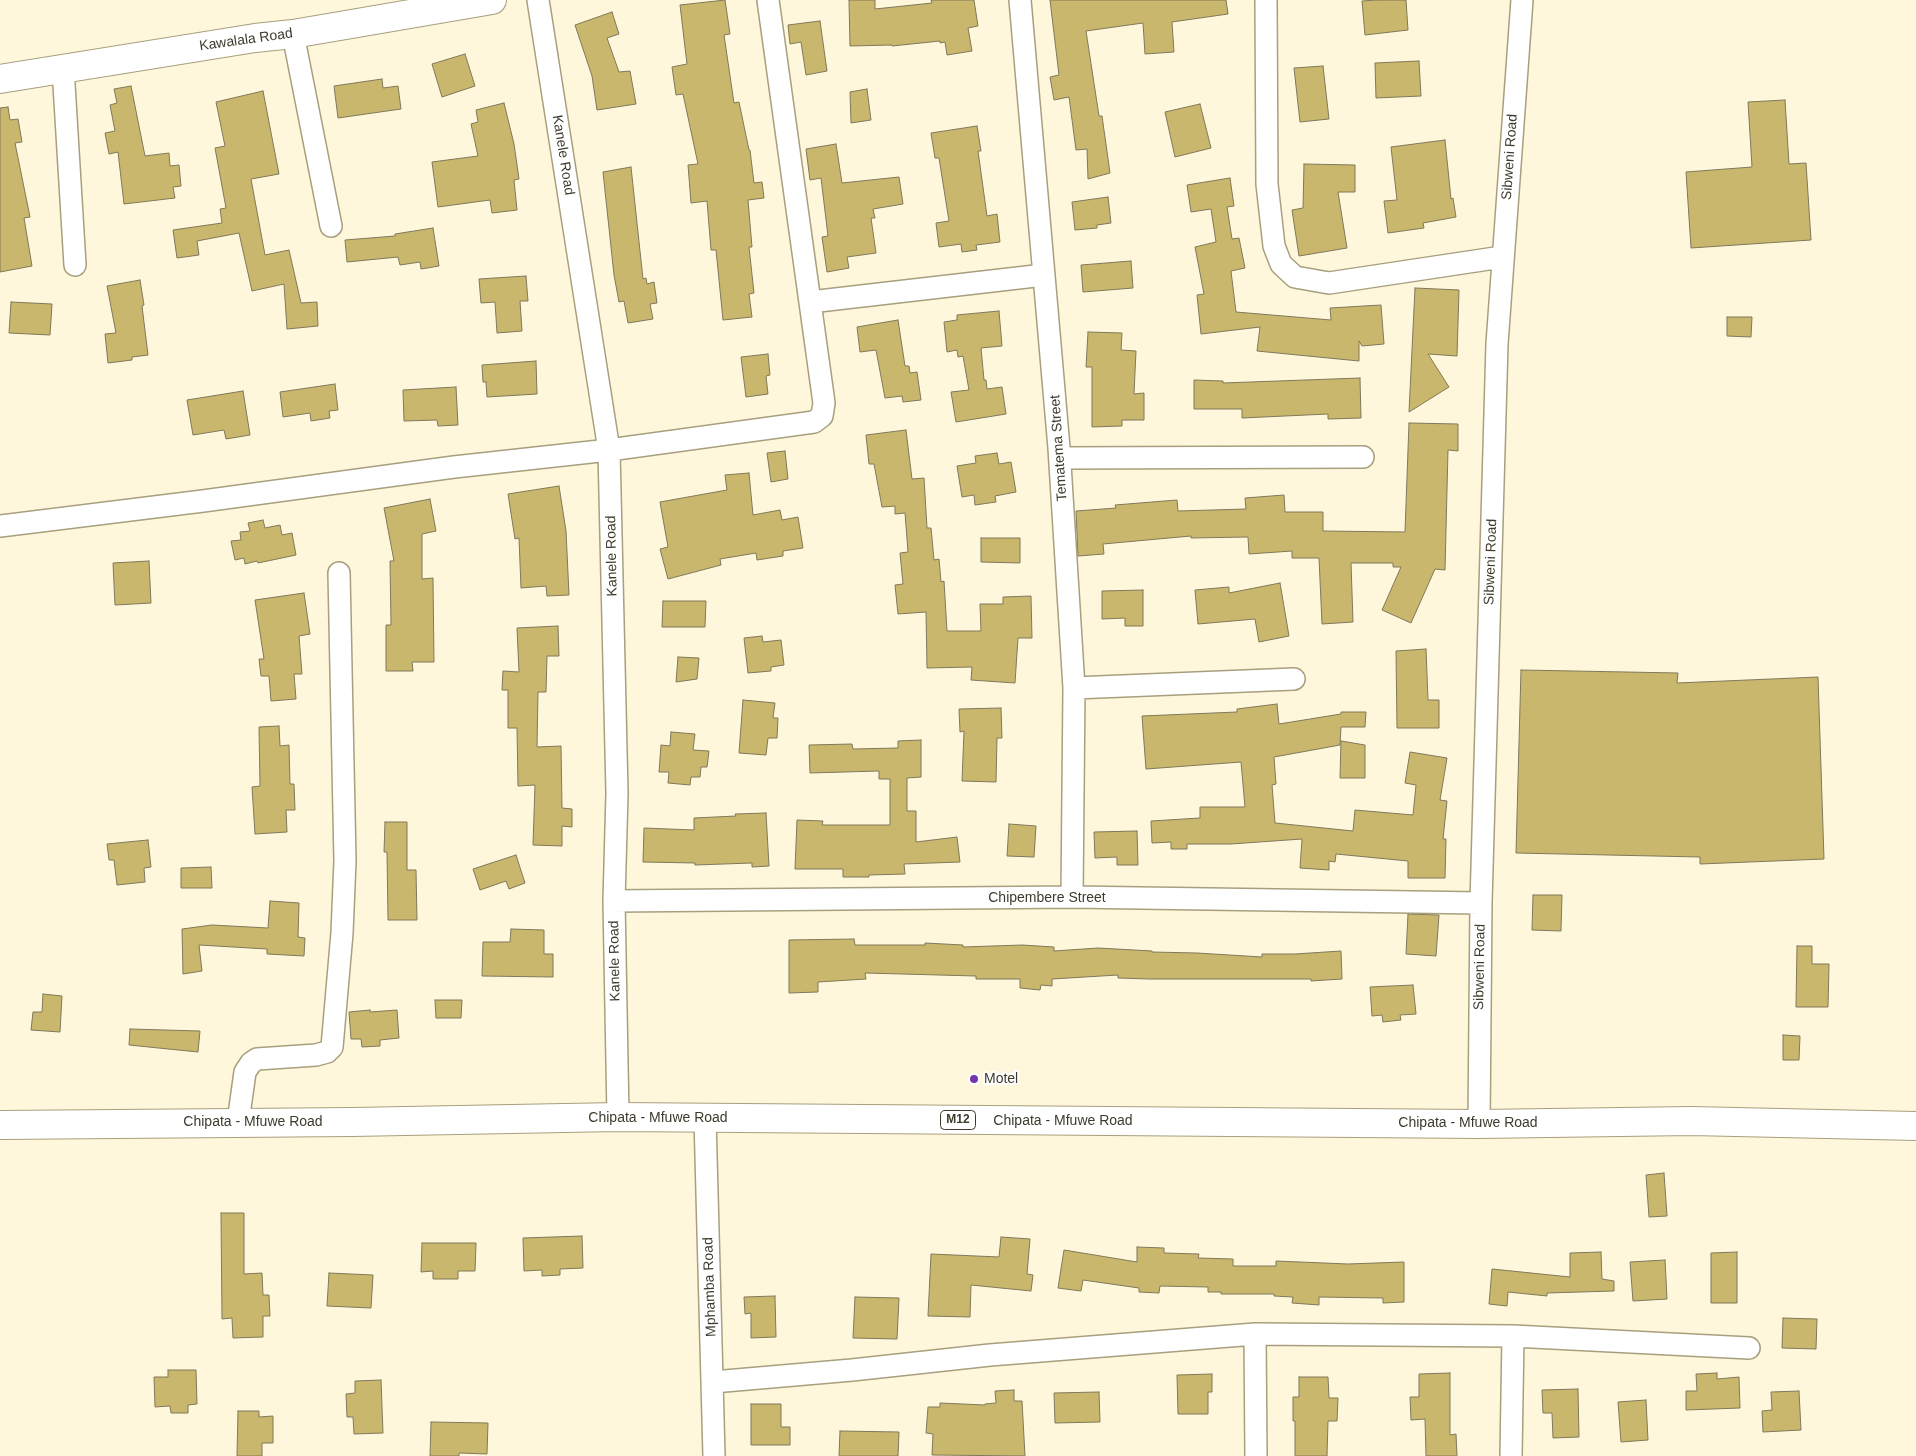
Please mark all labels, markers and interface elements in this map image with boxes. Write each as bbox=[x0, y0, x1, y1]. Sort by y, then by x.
street label: Kawalala Road bbox=[198, 25, 294, 55]
street label: Sibweni Road bbox=[1499, 113, 1521, 201]
street label: Kanele Road bbox=[548, 114, 578, 196]
street label: Tematema Street bbox=[1047, 394, 1071, 502]
street label: Kanele Road bbox=[603, 515, 621, 597]
street label: Sibweni Road bbox=[1481, 519, 1501, 605]
street label: Chipembere Street bbox=[988, 890, 1106, 906]
street label: Kanele Road bbox=[606, 920, 624, 1002]
street label: Sibweni Road bbox=[1471, 924, 1489, 1010]
place label: Motel bbox=[984, 1071, 1018, 1087]
marker: Motel bbox=[968, 1073, 980, 1085]
street label: Chipata - Mfuwe Road bbox=[588, 1110, 728, 1126]
road number: M12 bbox=[940, 1110, 976, 1130]
street label: Chipata - Mfuwe Road bbox=[993, 1113, 1133, 1129]
street label: Chipata - Mfuwe Road bbox=[183, 1114, 323, 1130]
street label: Chipata - Mfuwe Road bbox=[1398, 1115, 1538, 1131]
street label: Mphamba Road bbox=[700, 1237, 720, 1337]

